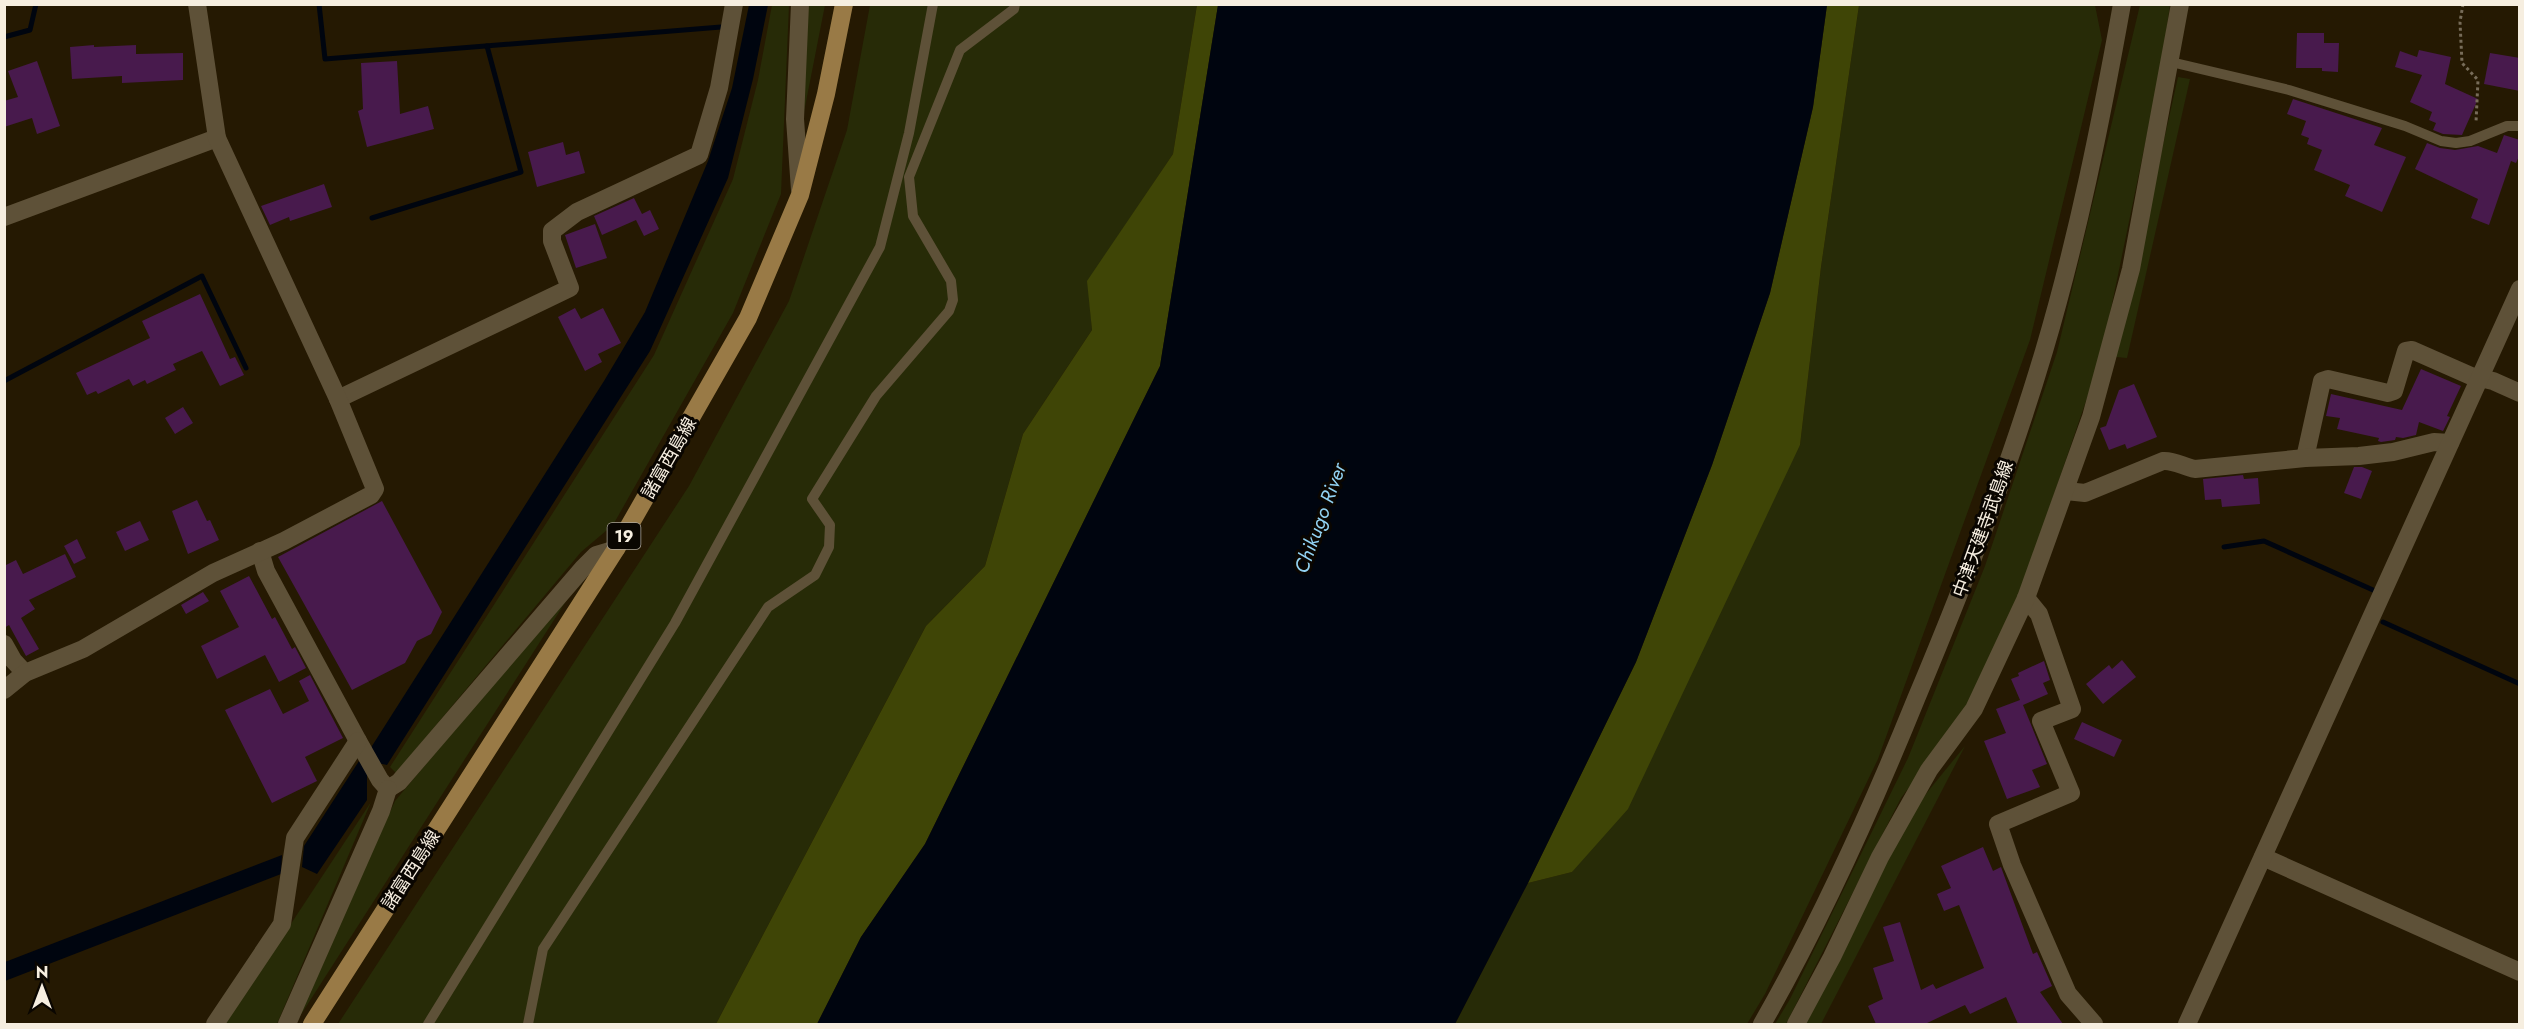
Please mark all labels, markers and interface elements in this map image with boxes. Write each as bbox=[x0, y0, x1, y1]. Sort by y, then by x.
street label: 諸富西島線 bbox=[635, 413, 703, 503]
street label: 中津天建寺武島線 bbox=[1946, 457, 2020, 601]
water label: Chikugo River bbox=[1287, 458, 1354, 577]
road number: 19 bbox=[608, 523, 640, 549]
street label: 諸富西島線 bbox=[376, 825, 446, 915]
north arrow bbox=[12, 957, 72, 1017]
text: N bbox=[36, 961, 48, 984]

